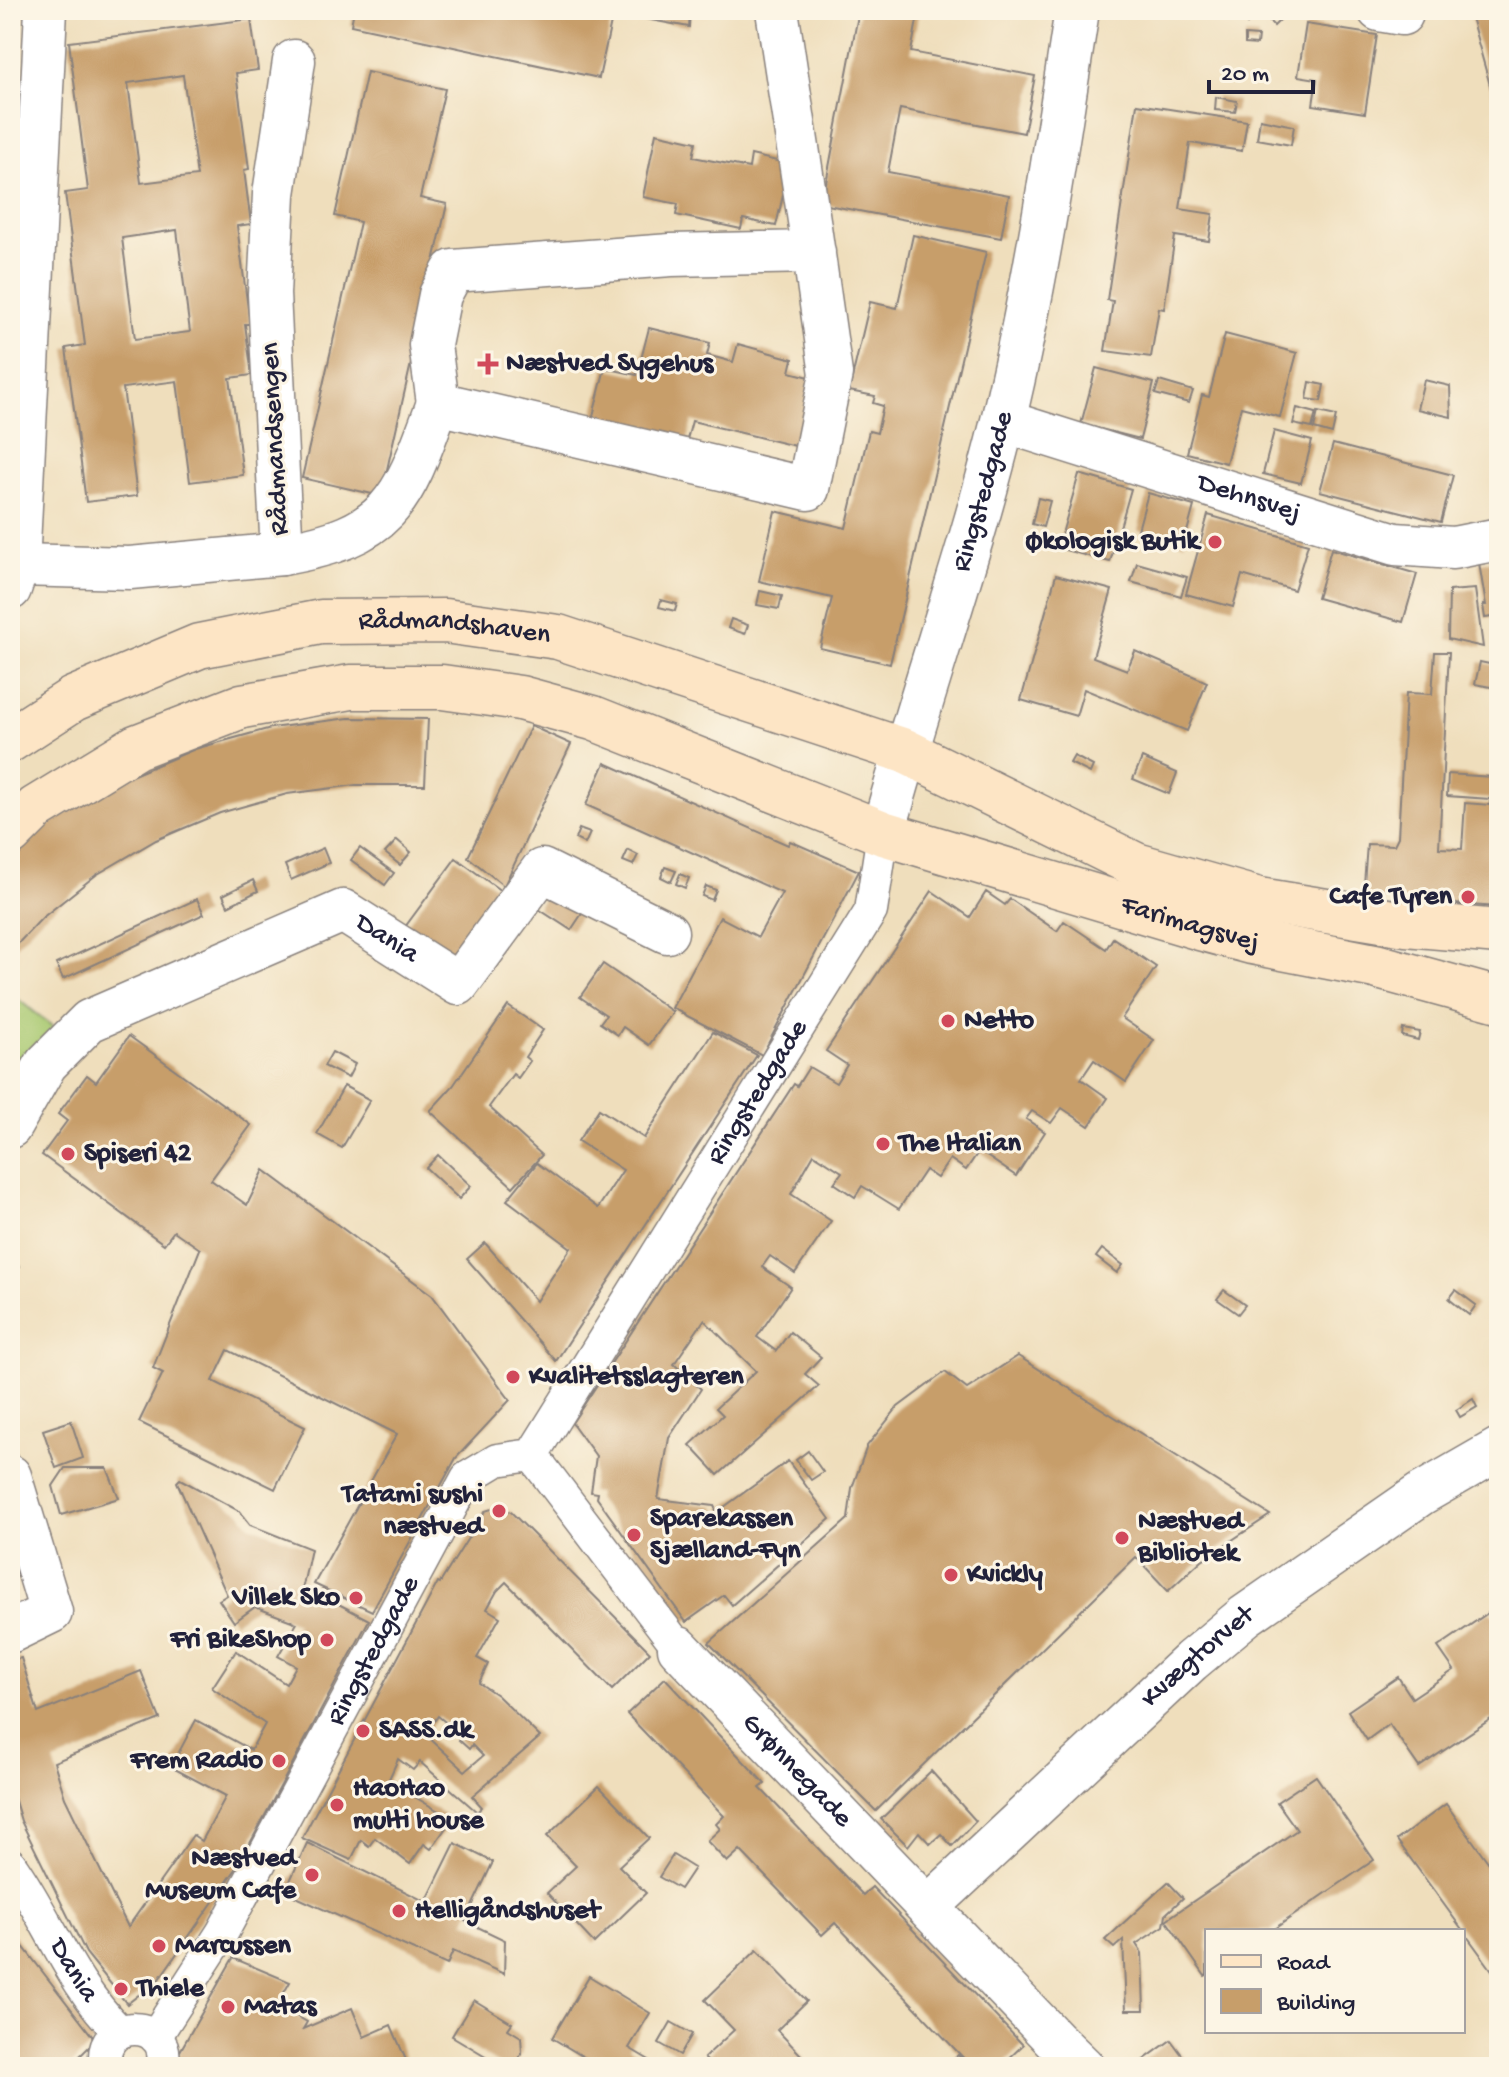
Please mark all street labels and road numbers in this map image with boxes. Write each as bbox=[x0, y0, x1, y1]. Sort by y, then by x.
street label: Rådmandsengen bbox=[254, 341, 298, 536]
street label: Ringstedgade bbox=[946, 408, 1021, 576]
street label: Dehnsvej bbox=[1192, 466, 1305, 530]
street label: Rådmandshaven bbox=[358, 604, 553, 652]
street label: Farimagsvej bbox=[1116, 888, 1262, 960]
street label: Dania bbox=[347, 905, 426, 972]
street label: Ringstedgade bbox=[700, 1013, 816, 1171]
street label: Ringstedgade bbox=[320, 1570, 428, 1731]
street label: Kvægtorvet bbox=[1135, 1597, 1263, 1715]
street label: Grønnegade bbox=[734, 1707, 859, 1835]
street label: Dania bbox=[40, 1931, 106, 2010]

